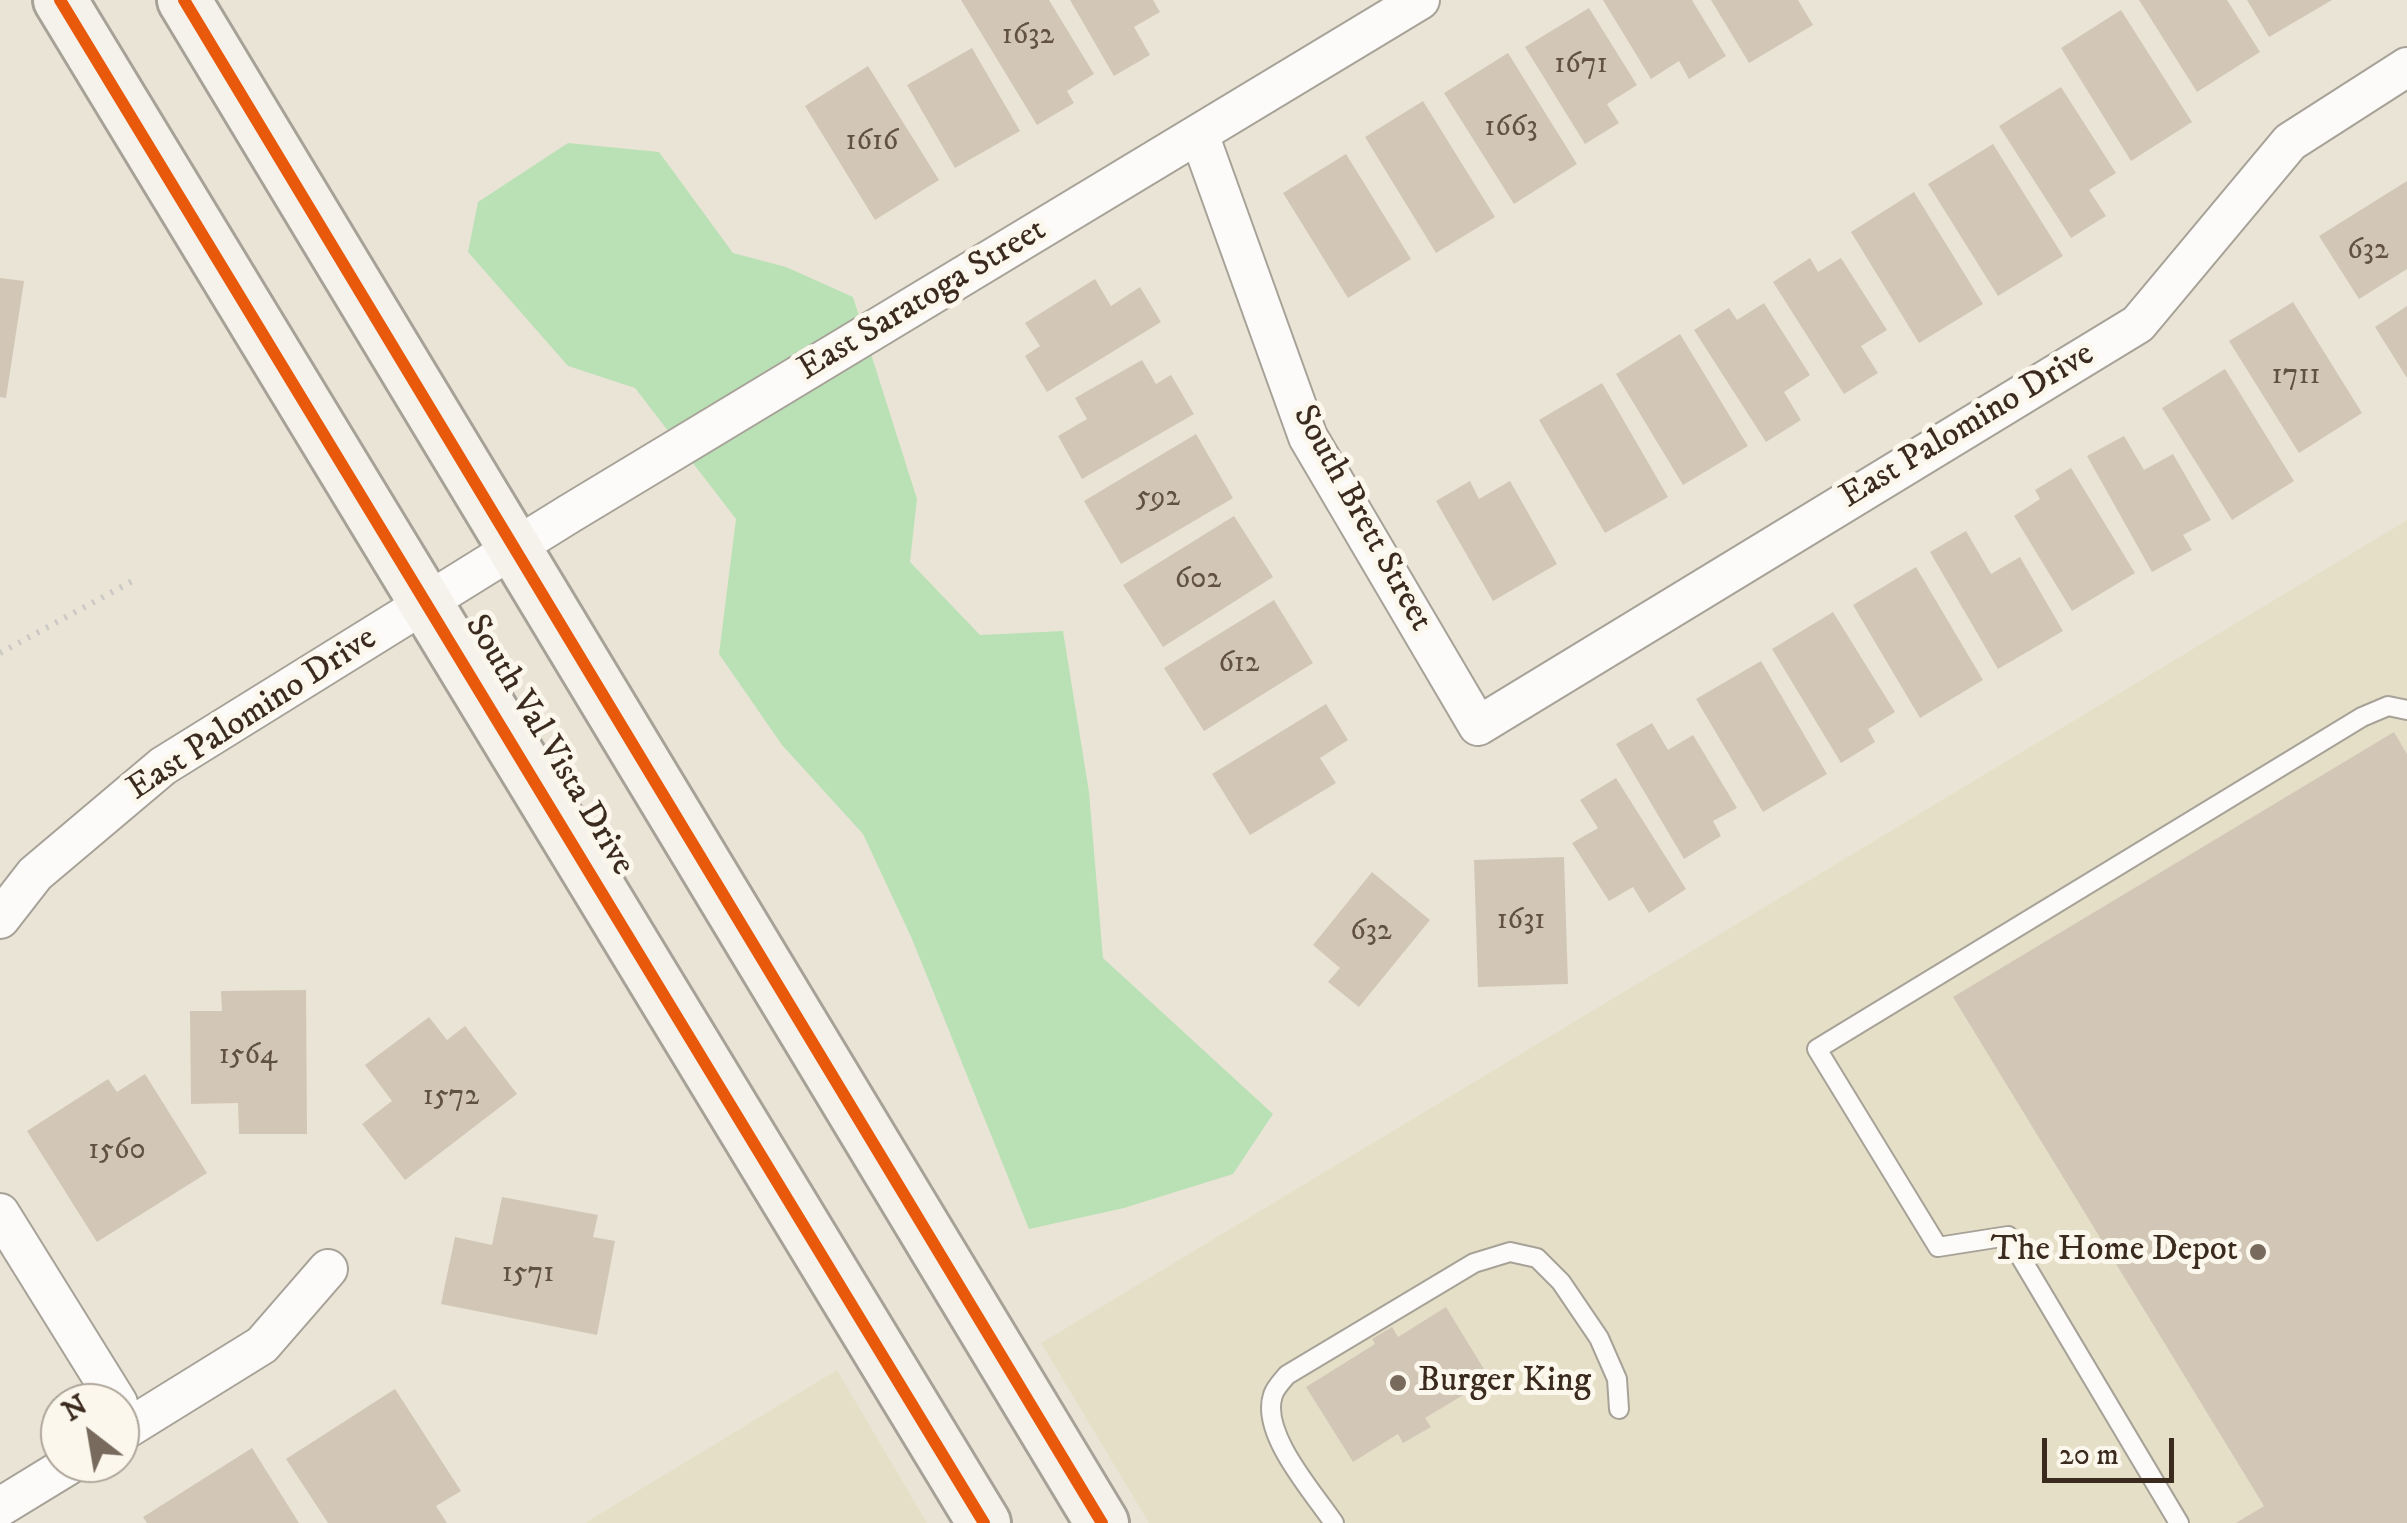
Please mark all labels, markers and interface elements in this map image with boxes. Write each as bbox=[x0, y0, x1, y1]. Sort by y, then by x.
house number: 1632 bbox=[1002, 19, 1054, 55]
house number: 1671 bbox=[1554, 48, 1608, 84]
house number: 1663 bbox=[1484, 111, 1538, 147]
house number: 1616 bbox=[846, 125, 898, 161]
street label: East Saratoga Street bbox=[791, 210, 1055, 392]
house number: 632 bbox=[2347, 234, 2389, 270]
street label: East Palomino Drive bbox=[1833, 335, 2103, 519]
house number: 1711 bbox=[2272, 359, 2320, 395]
street label: South Brett Street bbox=[1282, 399, 1440, 639]
house number: 592 bbox=[1136, 481, 1180, 517]
house number: 602 bbox=[1175, 563, 1221, 599]
street label: South Val Vista Drive bbox=[454, 608, 642, 884]
street label: East Palomino Drive bbox=[121, 619, 385, 811]
house number: 612 bbox=[1218, 647, 1260, 683]
house number: 1631 bbox=[1497, 904, 1545, 940]
house number: 632 bbox=[1350, 915, 1392, 951]
house number: 1564 bbox=[219, 1039, 277, 1075]
house number: 1572 bbox=[423, 1080, 479, 1116]
house number: 1560 bbox=[88, 1134, 146, 1170]
place label: The Home Depot bbox=[1991, 1231, 2238, 1273]
marker: The Home Depot bbox=[2247, 1241, 2269, 1263]
house number: 1571 bbox=[502, 1257, 554, 1293]
place label: Burger King bbox=[1418, 1362, 1591, 1404]
marker: Burger King bbox=[1387, 1372, 1409, 1394]
north arrow bbox=[40, 1383, 140, 1483]
text: N bbox=[56, 1388, 94, 1429]
scale bar bbox=[2047, 1418, 2180, 1480]
text: 20 m bbox=[2059, 1437, 2119, 1474]

